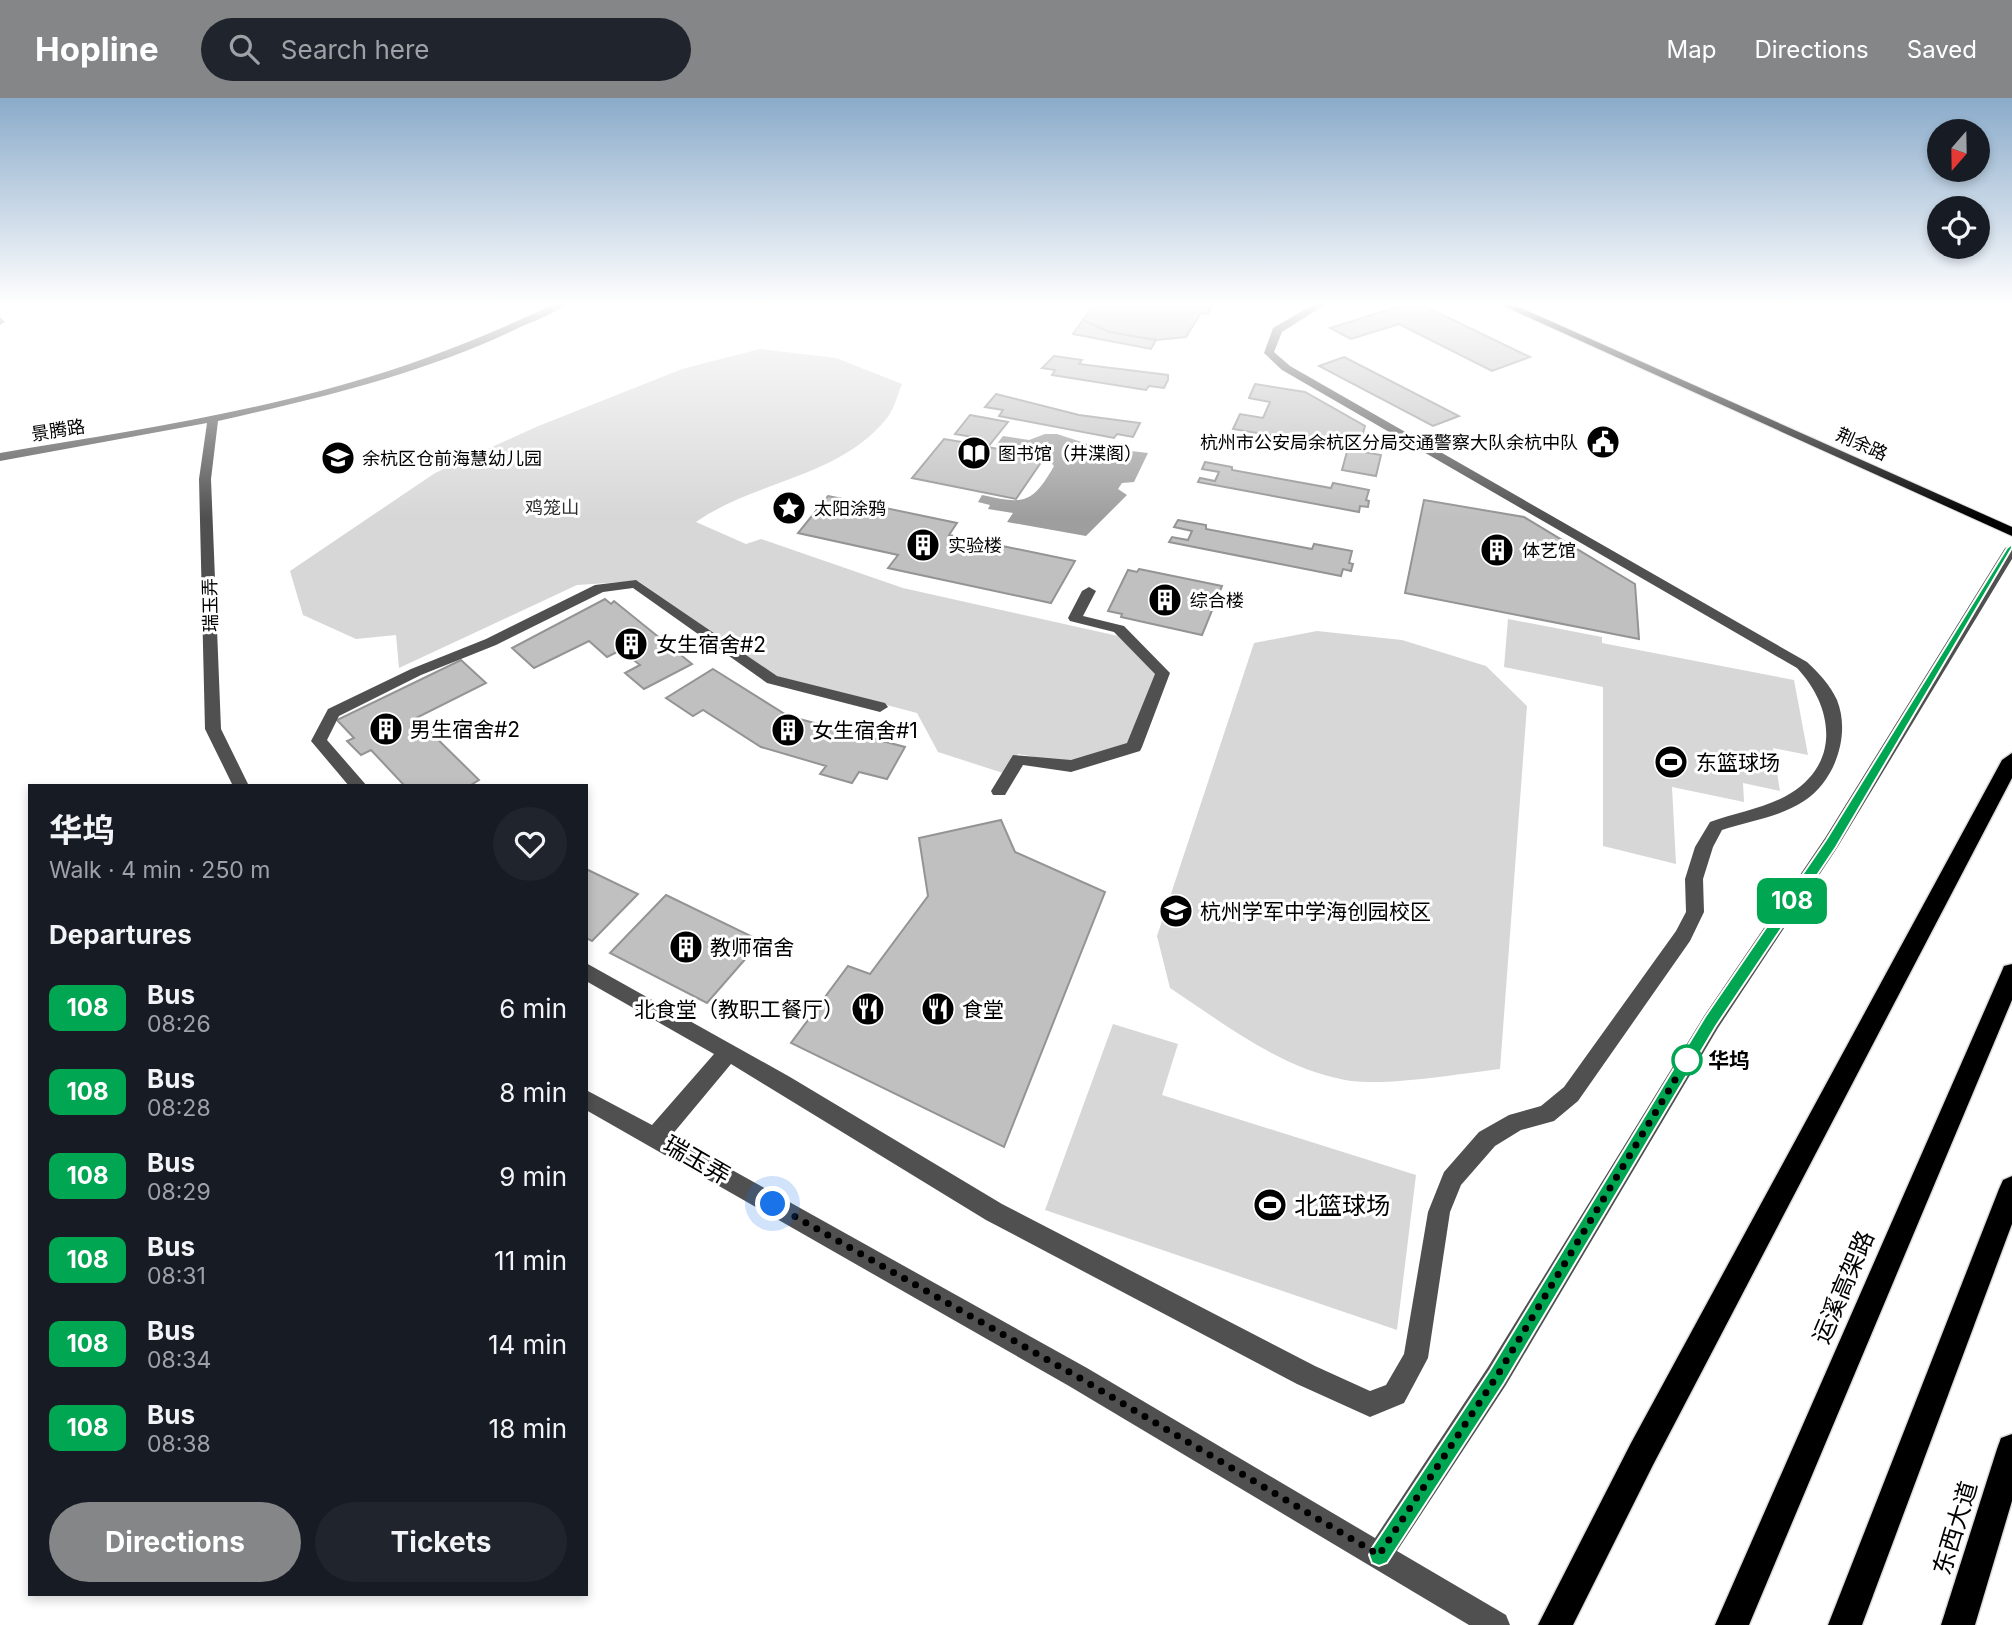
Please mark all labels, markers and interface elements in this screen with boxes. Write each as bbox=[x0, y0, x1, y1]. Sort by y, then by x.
search box bbox=[201, 18, 691, 81]
text: Hopline bbox=[35, 29, 159, 69]
icon: search bbox=[225, 30, 263, 68]
text: Search here bbox=[281, 34, 429, 65]
text: Map bbox=[1667, 35, 1716, 64]
text: Directions bbox=[1754, 35, 1869, 64]
text: Saved bbox=[1907, 35, 1977, 64]
north arrow bbox=[1927, 119, 1990, 182]
map controls bbox=[1927, 119, 1990, 259]
button: locate bbox=[1927, 196, 1990, 259]
street label: 景腾路 bbox=[30, 415, 86, 445]
public building icon: 杭州市公安局余杭区分局交通警察大队余杭中队 bbox=[1584, 423, 1622, 461]
street label: 荆余路 bbox=[1833, 423, 1891, 465]
place label: 杭州市公安局余杭区分局交通警察大队余杭中队 bbox=[1200, 432, 1578, 453]
library icon: 图书馆（井渫阁） bbox=[955, 434, 993, 472]
school or university icon: 余杭区仓前海慧幼儿园 bbox=[319, 439, 357, 477]
place label: 图书馆（井渫阁） bbox=[998, 443, 1142, 464]
place label: 余杭区仓前海慧幼儿园 bbox=[362, 448, 542, 469]
place icon: 太阳涂鸦 bbox=[770, 489, 808, 527]
park label: 鸡笼山 bbox=[525, 497, 579, 518]
place label: 太阳涂鸦 bbox=[814, 498, 886, 519]
building icon: 实验楼 bbox=[904, 526, 942, 564]
building icon: 体艺馆 bbox=[1478, 531, 1516, 569]
place label: 实验楼 bbox=[948, 535, 1002, 556]
place label: 体艺馆 bbox=[1522, 540, 1576, 561]
street label: 瑞玉弄 bbox=[199, 578, 221, 632]
building icon: 综合楼 bbox=[1146, 581, 1184, 619]
place label: 综合楼 bbox=[1190, 590, 1244, 611]
building icon: 女生宿舍#2 bbox=[612, 625, 650, 663]
place label: 女生宿舍#2 bbox=[656, 632, 766, 657]
building icon: 男生宿舍#2 bbox=[367, 710, 405, 748]
building icon: 女生宿舍#1 bbox=[769, 711, 807, 749]
place label: 男生宿舍#2 bbox=[410, 717, 520, 742]
place label: 女生宿舍#1 bbox=[812, 718, 918, 743]
sports icon: 东篮球场 bbox=[1652, 743, 1690, 781]
place label: 东篮球场 bbox=[1696, 750, 1780, 775]
button: heart bbox=[493, 807, 567, 881]
text: 华坞 bbox=[49, 810, 115, 850]
text: Walk · 4 min · 250 m bbox=[49, 856, 271, 884]
line badge: 108 bbox=[1752, 878, 1832, 924]
text: 108 bbox=[1771, 886, 1813, 915]
school or university icon: 杭州学军中学海创园校区 bbox=[1157, 892, 1195, 930]
place label: 杭州学军中学海创园校区 bbox=[1200, 899, 1431, 924]
text: Departures bbox=[49, 919, 192, 950]
building icon: 教师宿舍 bbox=[667, 928, 705, 966]
place label: 教师宿舍 bbox=[710, 935, 794, 960]
text: Bus bbox=[147, 979, 195, 1010]
restaurant icon: 北食堂（教职工餐厅） bbox=[849, 990, 887, 1028]
restaurant icon: 食堂 bbox=[919, 990, 957, 1028]
text: 108 bbox=[66, 993, 109, 1022]
text: 6 min bbox=[499, 993, 567, 1024]
place label: 北食堂（教职工餐厅） bbox=[634, 997, 844, 1022]
place label: 食堂 bbox=[962, 997, 1004, 1022]
text: 08:26 bbox=[147, 1010, 211, 1038]
marker: 华坞 bbox=[1672, 1045, 1702, 1075]
place label: 华坞 bbox=[1708, 1048, 1750, 1073]
text: Bus bbox=[147, 1063, 195, 1094]
text: 108 bbox=[66, 1077, 109, 1106]
text: 8 min bbox=[499, 1077, 567, 1108]
text: 08:28 bbox=[147, 1094, 211, 1122]
street label: 瑞玉弄 bbox=[659, 1129, 735, 1191]
text: Bus bbox=[147, 1147, 195, 1178]
text: 108 bbox=[66, 1161, 109, 1190]
text: 9 min bbox=[499, 1161, 567, 1192]
text: 08:29 bbox=[147, 1178, 211, 1206]
your location bbox=[755, 1186, 790, 1221]
sports icon: 北篮球场 bbox=[1251, 1186, 1289, 1224]
place label: 北篮球场 bbox=[1294, 1191, 1390, 1220]
street label: 运溪高架路 bbox=[1806, 1226, 1880, 1348]
text: Bus bbox=[147, 1231, 195, 1262]
text: 108 bbox=[66, 1245, 109, 1274]
text: 11 min bbox=[494, 1245, 567, 1276]
text: 08:31 bbox=[147, 1262, 206, 1290]
text: Bus bbox=[147, 1315, 195, 1346]
text: 108 bbox=[66, 1329, 109, 1358]
text: 14 min bbox=[488, 1329, 567, 1360]
text: 08:34 bbox=[147, 1346, 211, 1374]
text: Bus bbox=[147, 1399, 195, 1430]
text: 108 bbox=[66, 1413, 109, 1442]
text: 18 min bbox=[489, 1413, 567, 1444]
text: 08:38 bbox=[147, 1430, 211, 1458]
street label: 东西大道 bbox=[1927, 1478, 1983, 1578]
button: Directions bbox=[49, 1502, 301, 1582]
button: Tickets bbox=[315, 1502, 567, 1582]

